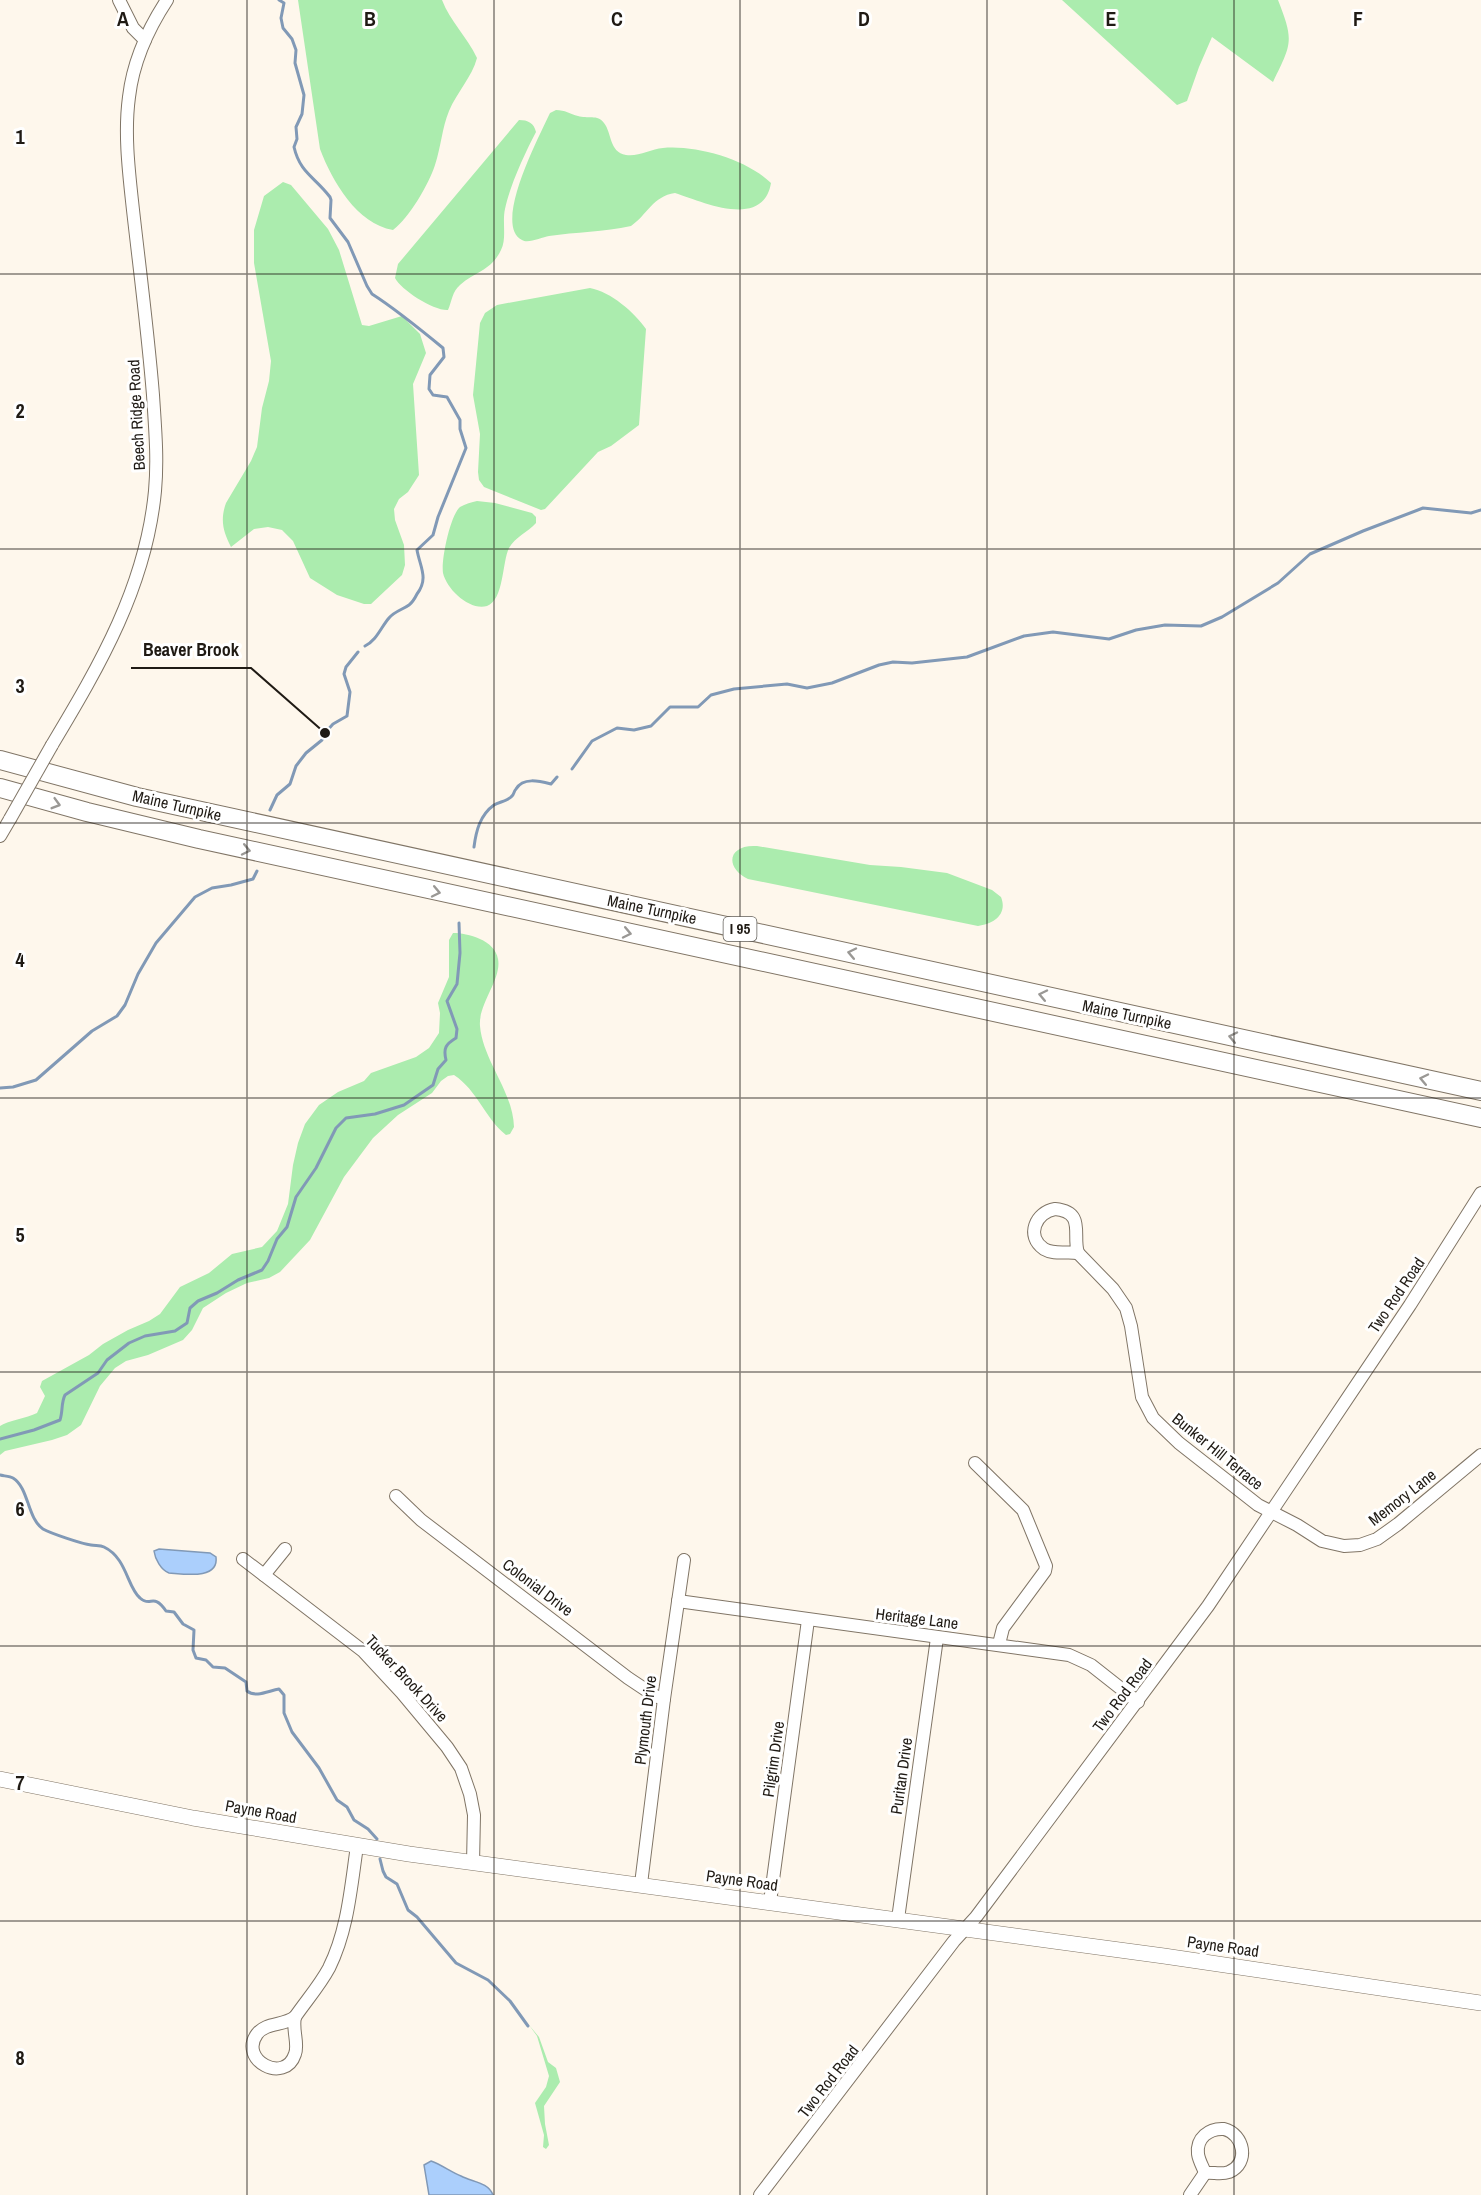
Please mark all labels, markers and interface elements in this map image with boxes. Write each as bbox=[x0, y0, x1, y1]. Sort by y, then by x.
text: A bbox=[117, 5, 129, 32]
text: B bbox=[364, 5, 376, 32]
text: C bbox=[611, 5, 623, 32]
text: D bbox=[858, 5, 870, 32]
text: E bbox=[1106, 5, 1117, 32]
text: F bbox=[1353, 5, 1363, 32]
text: 1 bbox=[15, 123, 25, 150]
street label: Beech Ridge Road bbox=[122, 359, 150, 471]
text: 2 bbox=[15, 397, 25, 424]
callout: Beaver Brook bbox=[131, 632, 251, 668]
text: Beaver Brook bbox=[143, 637, 240, 662]
text: 3 bbox=[15, 672, 25, 699]
street label: Maine Turnpike bbox=[130, 784, 224, 826]
one-way arrow bbox=[51, 796, 61, 809]
one-way arrow bbox=[241, 843, 251, 856]
one-way arrow bbox=[431, 884, 441, 897]
street label: Maine Turnpike bbox=[605, 889, 699, 929]
road number: I 95 bbox=[724, 917, 756, 941]
one-way arrow bbox=[622, 926, 632, 939]
text: 4 bbox=[15, 946, 25, 973]
one-way arrow bbox=[848, 948, 858, 961]
one-way arrow bbox=[1038, 989, 1048, 1002]
street label: Maine Turnpike bbox=[1080, 994, 1174, 1034]
one-way arrow bbox=[1229, 1031, 1239, 1044]
one-way arrow bbox=[1419, 1073, 1429, 1086]
text: 5 bbox=[15, 1221, 25, 1248]
street label: Two Rod Road bbox=[1363, 1253, 1429, 1337]
street label: Bunker Hill Terrace bbox=[1168, 1407, 1268, 1495]
street label: Memory Lane bbox=[1364, 1464, 1440, 1530]
text: 6 bbox=[15, 1495, 25, 1522]
street label: Colonial Drive bbox=[498, 1553, 578, 1621]
street label: Heritage Lane bbox=[874, 1602, 960, 1634]
street label: Tucker Brook Drive bbox=[361, 1630, 453, 1726]
street label: Two Rod Road bbox=[1087, 1654, 1157, 1736]
street label: Plymouth Drive bbox=[629, 1674, 661, 1766]
street label: Pilgrim Drive bbox=[757, 1720, 789, 1798]
street label: Puritan Drive bbox=[885, 1736, 917, 1816]
text: 7 bbox=[15, 1769, 25, 1796]
street label: Payne Road bbox=[224, 1794, 298, 1828]
street label: Payne Road bbox=[705, 1864, 779, 1896]
street label: Payne Road bbox=[1186, 1930, 1260, 1962]
street label: Two Rod Road bbox=[793, 2040, 863, 2122]
text: 8 bbox=[15, 2044, 25, 2071]

